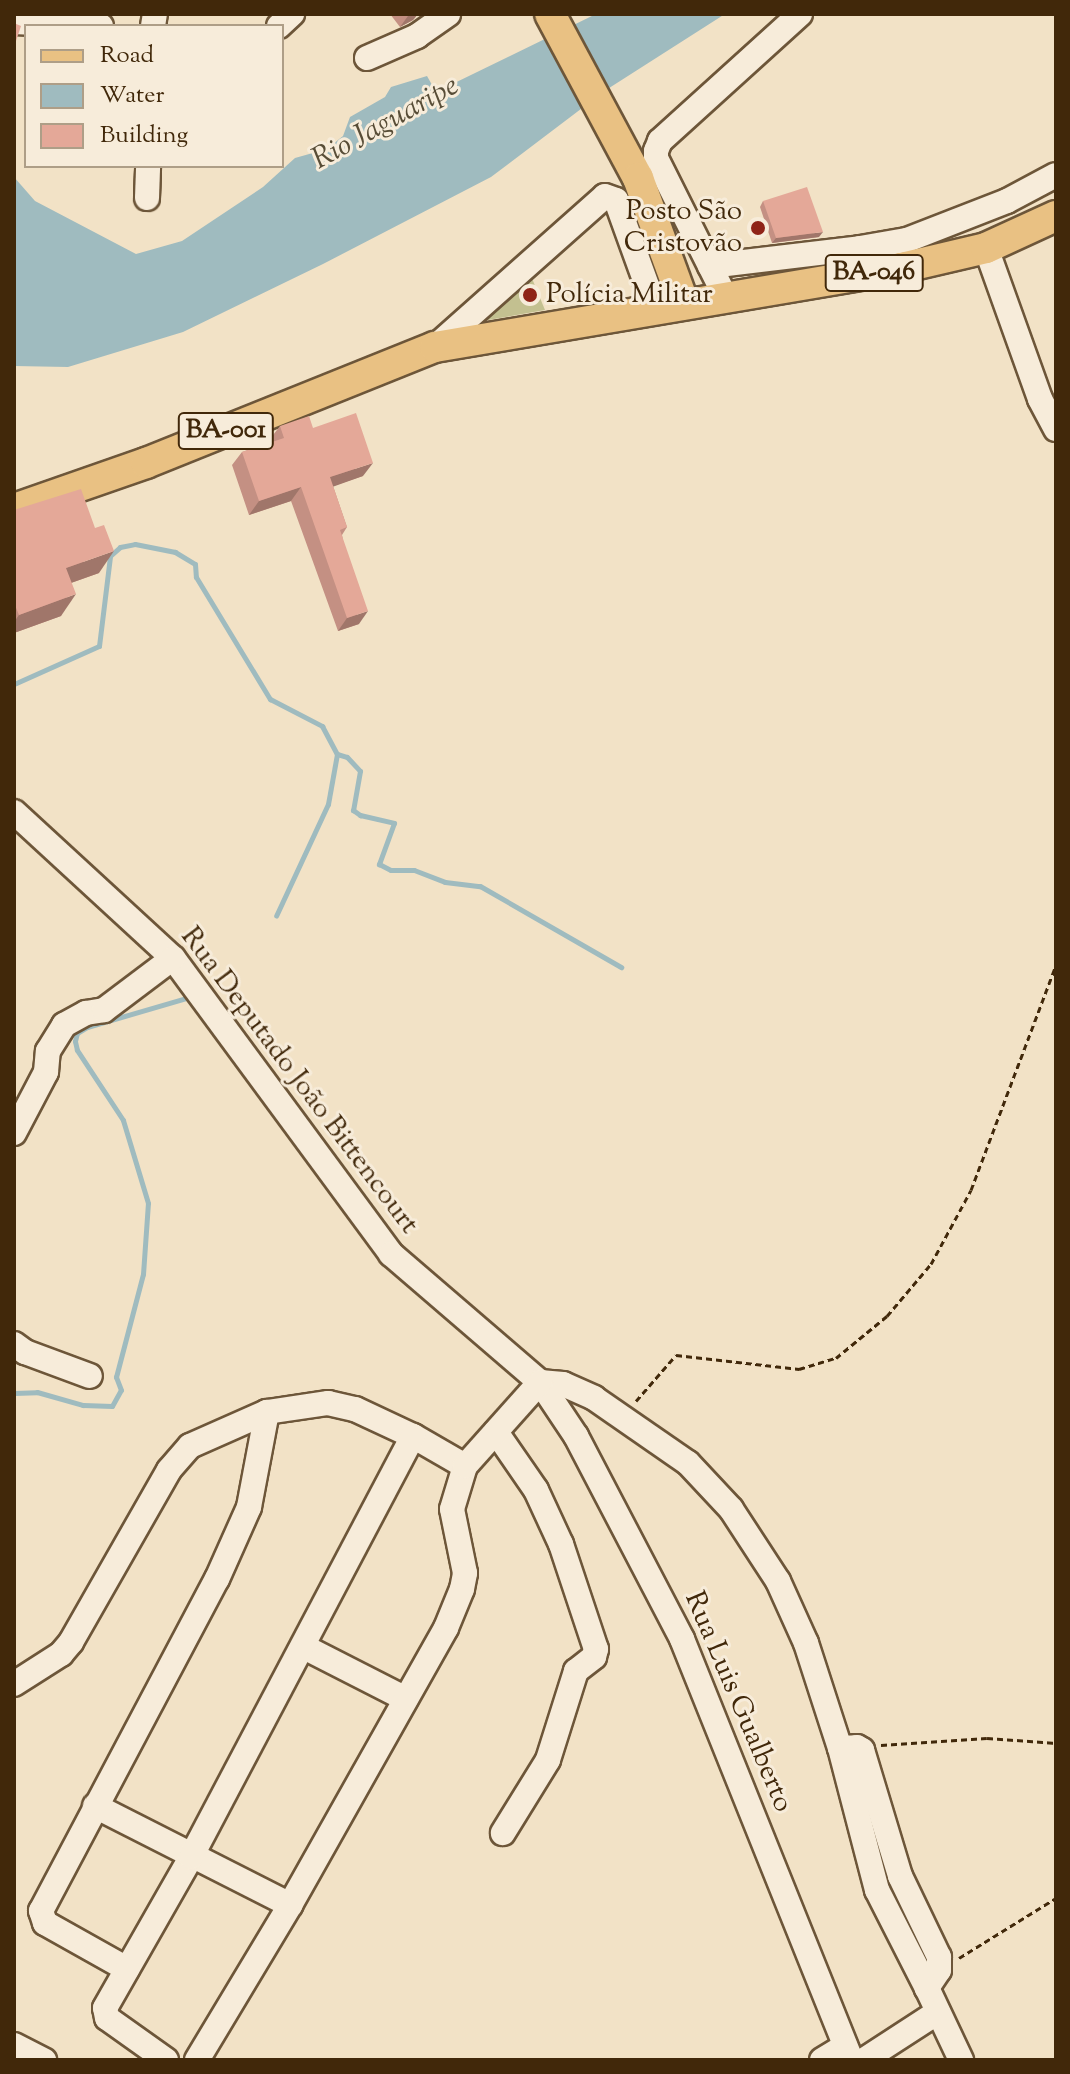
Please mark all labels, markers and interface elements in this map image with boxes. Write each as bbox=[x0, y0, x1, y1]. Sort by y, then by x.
legend bbox=[24, 24, 284, 168]
text: Road bbox=[100, 39, 154, 73]
water label: Rio Jaguaripe bbox=[307, 69, 465, 179]
text: Water bbox=[100, 79, 164, 113]
text: Building bbox=[100, 119, 188, 153]
place label: Posto São Cristovão bbox=[624, 195, 742, 261]
marker: Posto São Cristovão bbox=[749, 219, 767, 237]
road number: BA-046 bbox=[824, 251, 924, 295]
place label: Polícia Militar bbox=[546, 278, 713, 312]
marker: Polícia Militar bbox=[521, 286, 539, 304]
road number: BA-001 bbox=[176, 409, 276, 453]
street label: Rua Deputado João Bittencourt bbox=[173, 921, 425, 1241]
street label: Rua Luis Gualberto bbox=[676, 1587, 800, 1817]

